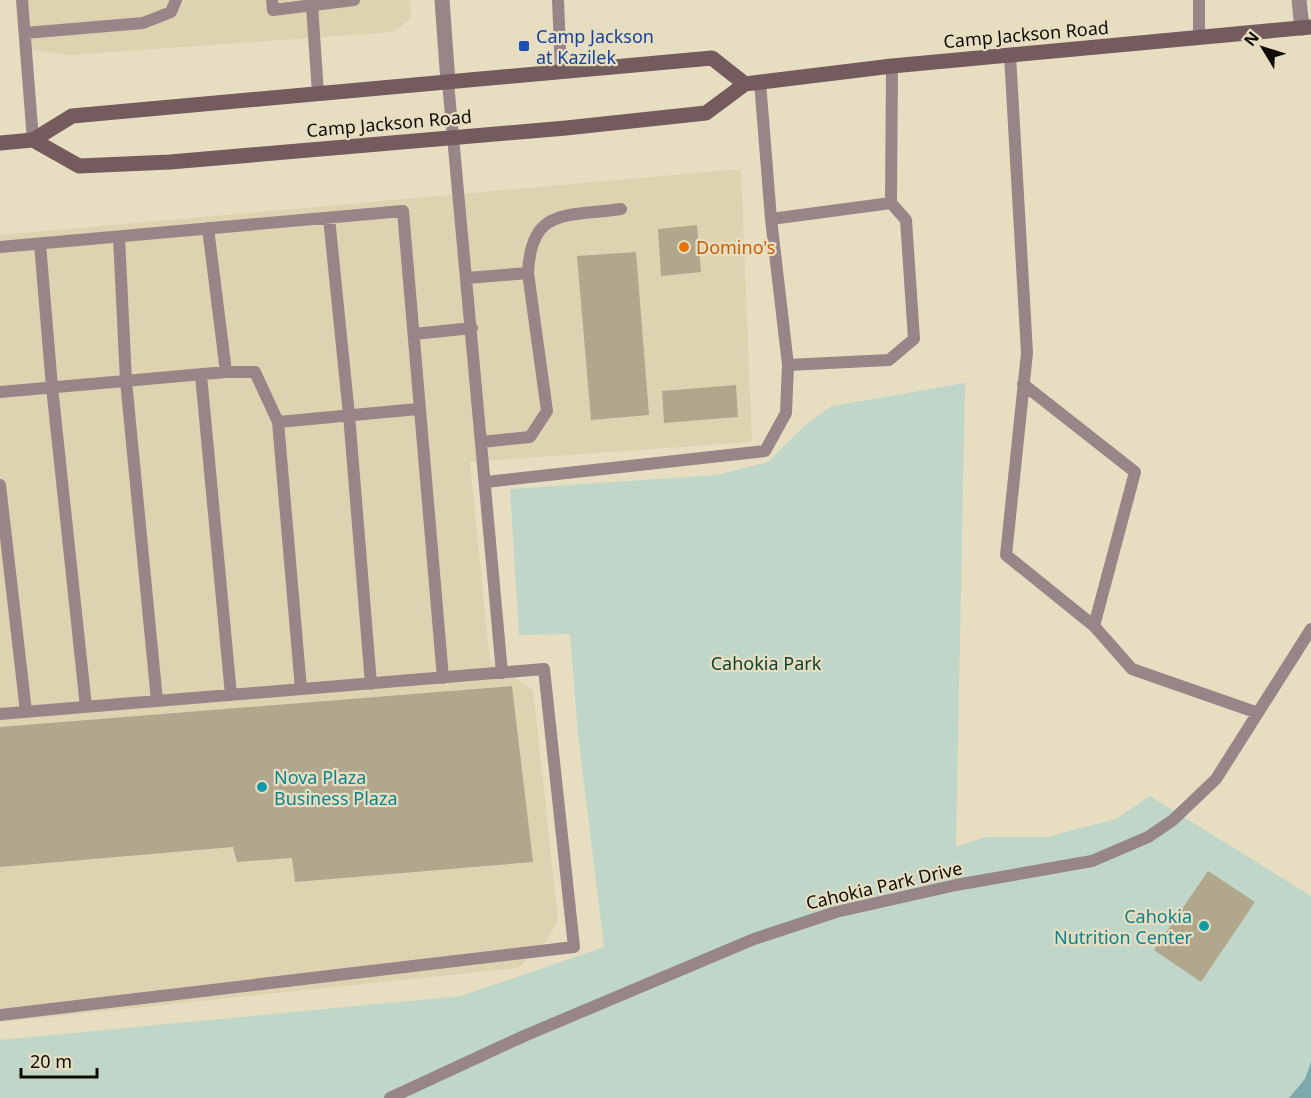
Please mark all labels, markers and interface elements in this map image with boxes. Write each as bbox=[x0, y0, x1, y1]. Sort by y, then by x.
street label: Camp Jackson Road bbox=[942, 15, 1110, 53]
north arrow bbox=[1233, 18, 1293, 78]
place label: Camp Jackson at Kazilek bbox=[536, 24, 654, 69]
text: N bbox=[1239, 27, 1264, 51]
marker: Camp Jackson at Kazilek bbox=[517, 39, 531, 53]
street label: Camp Jackson Road bbox=[305, 104, 473, 142]
place label: Domino's bbox=[696, 235, 775, 259]
marker: Domino's bbox=[677, 240, 691, 254]
park label: Cahokia Park bbox=[711, 651, 822, 675]
place label: Nova Plaza Business Plaza bbox=[274, 765, 397, 810]
marker: Nova Plaza Business Plaza bbox=[255, 780, 269, 794]
street label: Cahokia Park Drive bbox=[803, 855, 965, 915]
place label: Cahokia Nutrition Center bbox=[1054, 904, 1193, 949]
marker: Cahokia Nutrition Center bbox=[1197, 919, 1211, 933]
scale bar bbox=[21, 1041, 98, 1079]
text: 20 m bbox=[30, 1049, 72, 1073]

